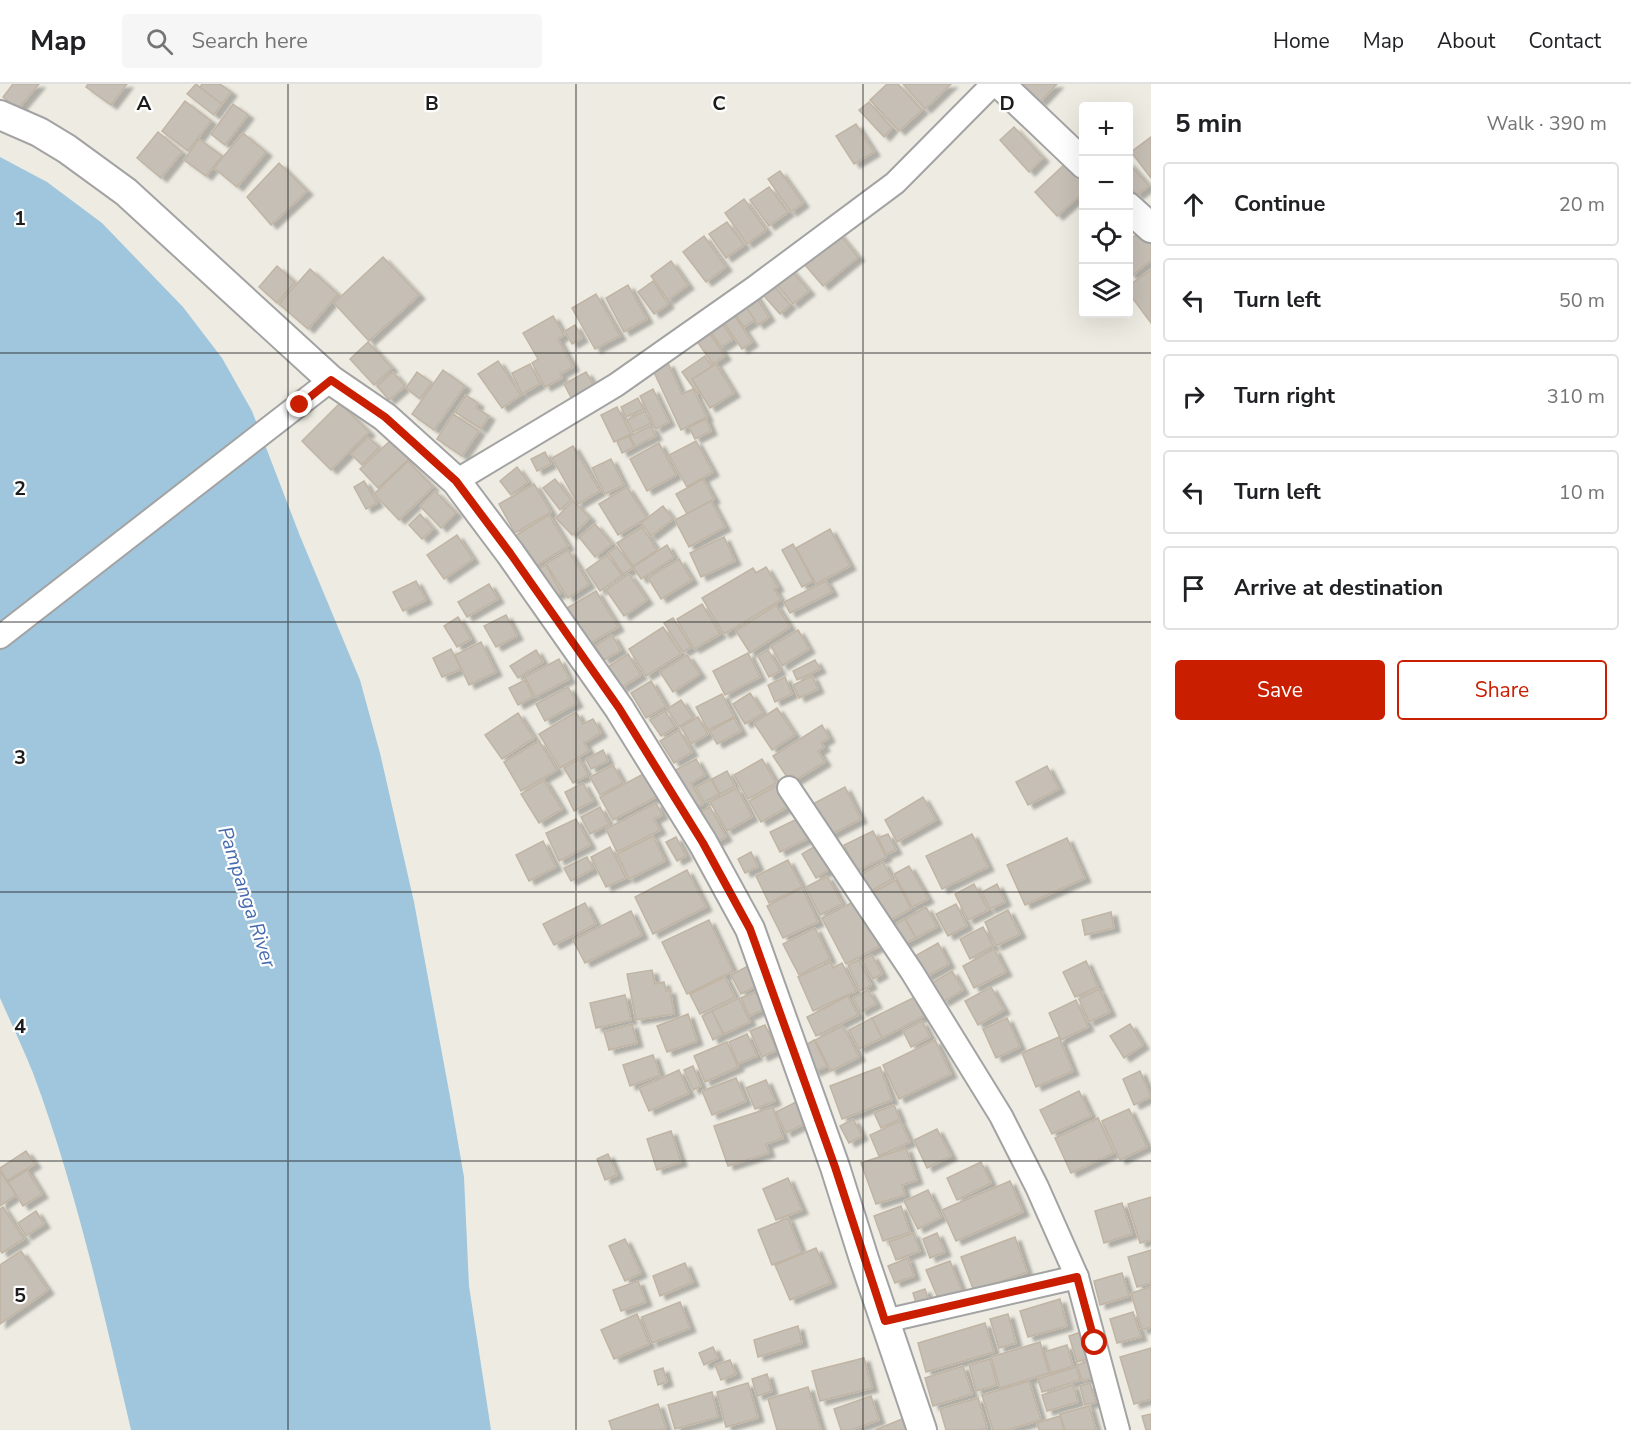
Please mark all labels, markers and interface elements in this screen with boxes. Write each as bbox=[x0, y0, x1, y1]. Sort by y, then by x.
search box bbox=[122, 14, 542, 68]
text: Map bbox=[30, 22, 86, 60]
icon: search bbox=[143, 25, 176, 58]
text: Search here bbox=[191, 26, 308, 56]
text: Home bbox=[1273, 27, 1330, 55]
text: Map bbox=[1363, 27, 1404, 55]
text: About bbox=[1437, 27, 1495, 55]
text: Contact bbox=[1528, 27, 1601, 55]
text: A bbox=[137, 90, 152, 117]
text: B bbox=[425, 90, 439, 117]
text: C bbox=[712, 90, 726, 117]
text: D bbox=[999, 90, 1015, 117]
map controls bbox=[1079, 102, 1133, 318]
button: + bbox=[1079, 102, 1133, 156]
text: 5 min bbox=[1175, 106, 1242, 141]
text: Walk · 390 m bbox=[1487, 110, 1607, 137]
button: − bbox=[1079, 156, 1133, 210]
icon: ahead bbox=[1177, 188, 1210, 221]
text: Continue bbox=[1234, 189, 1325, 219]
text: 20 m bbox=[1559, 191, 1605, 218]
text: 1 bbox=[14, 205, 26, 232]
button: locate bbox=[1079, 210, 1133, 264]
button: layers bbox=[1079, 264, 1133, 318]
icon: left bbox=[1177, 284, 1210, 317]
text: Turn left bbox=[1234, 285, 1321, 315]
text: 50 m bbox=[1559, 287, 1605, 314]
icon: right bbox=[1177, 380, 1210, 413]
text: Turn right bbox=[1234, 381, 1335, 411]
text: 310 m bbox=[1547, 383, 1605, 410]
route end bbox=[286, 391, 312, 417]
text: 2 bbox=[14, 475, 26, 502]
icon: left bbox=[1177, 476, 1210, 509]
text: Turn left bbox=[1234, 477, 1321, 507]
text: 10 m bbox=[1559, 479, 1605, 506]
icon: arrive bbox=[1177, 572, 1210, 605]
text: Arrive at destination bbox=[1234, 573, 1443, 603]
button: Save bbox=[1175, 660, 1385, 720]
button: Share bbox=[1397, 660, 1607, 720]
text: 3 bbox=[14, 744, 26, 771]
water label: Pampanga River bbox=[211, 823, 283, 972]
text: 4 bbox=[14, 1013, 26, 1040]
text: 5 bbox=[14, 1282, 26, 1309]
route start bbox=[1081, 1329, 1107, 1355]

